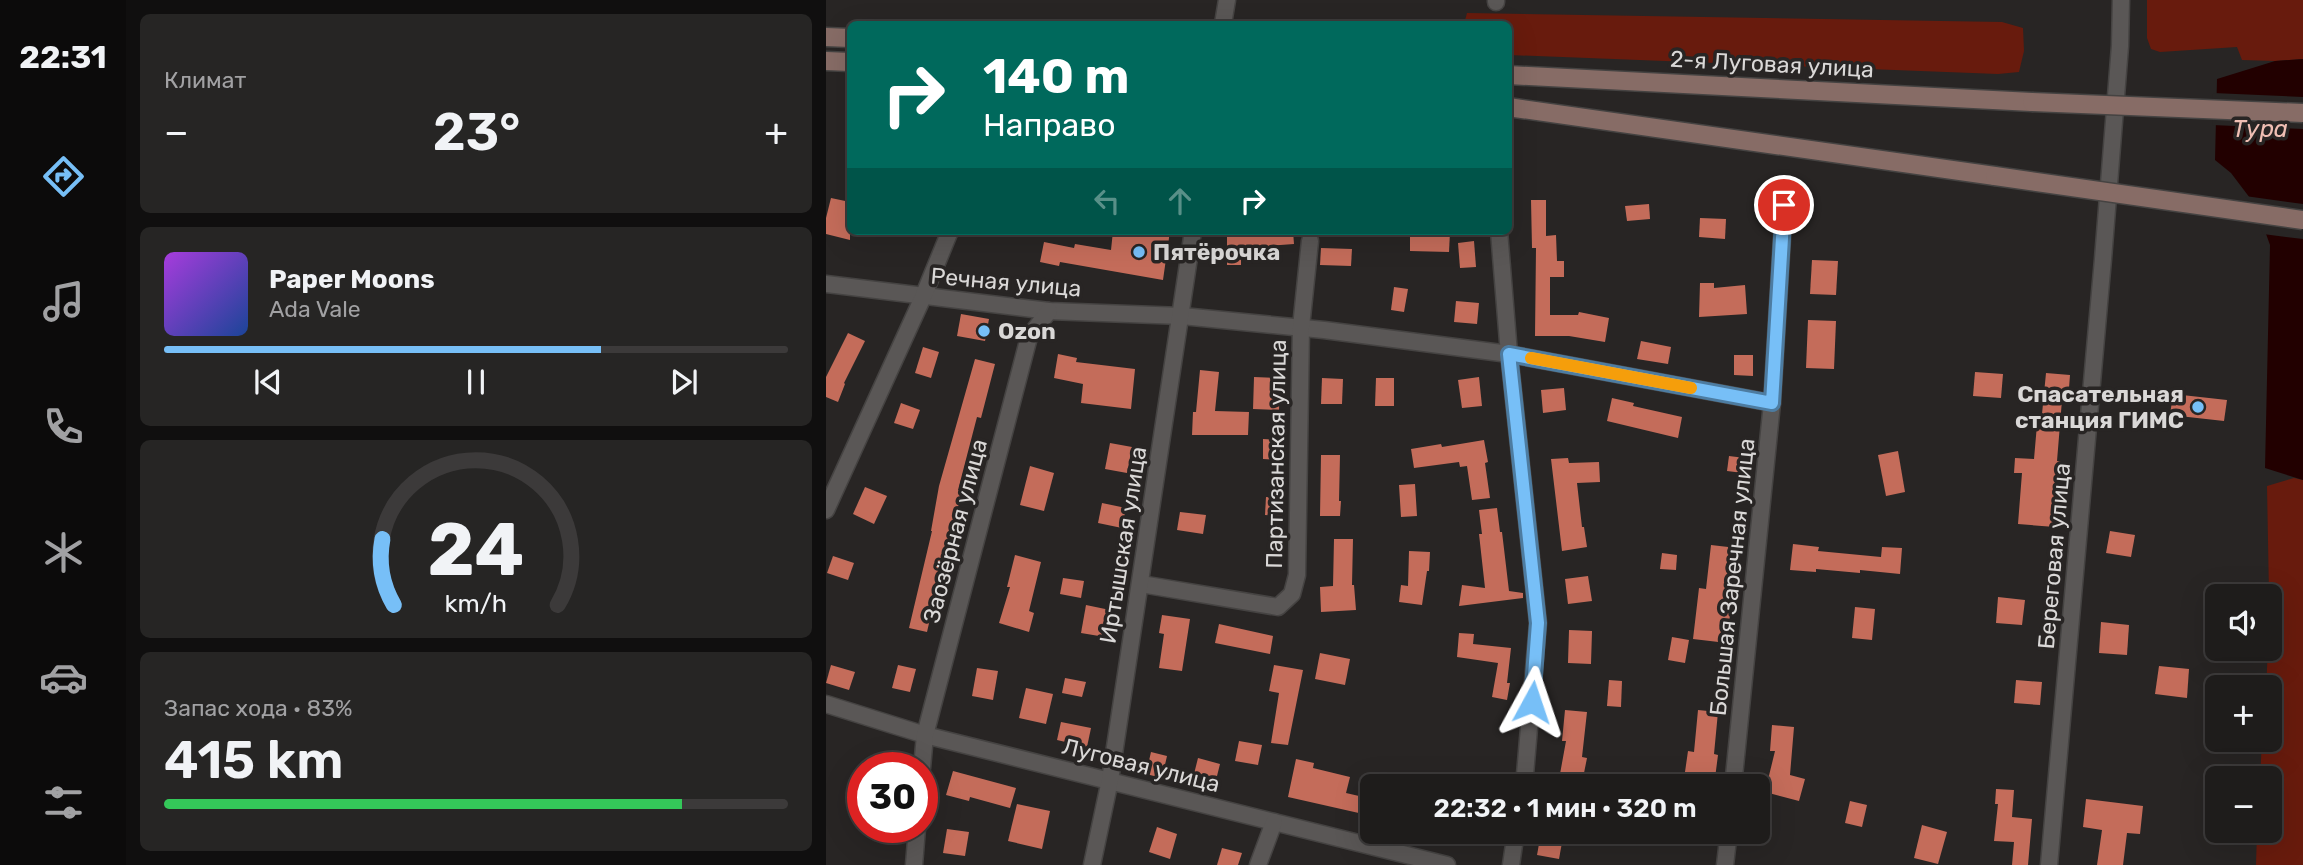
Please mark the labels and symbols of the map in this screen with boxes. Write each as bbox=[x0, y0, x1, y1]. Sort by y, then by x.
street label: 2-я Луговая улица bbox=[1669, 45, 1875, 83]
water label: Тура bbox=[2232, 115, 2288, 143]
pin bbox=[1754, 175, 1814, 235]
place label: Пятёрочка bbox=[1153, 238, 1280, 266]
marker: Пятёрочка bbox=[1131, 244, 1147, 260]
street label: Речная улица bbox=[929, 261, 1083, 303]
place label: Ozon bbox=[998, 317, 1056, 345]
marker: Ozon bbox=[976, 323, 992, 339]
street label: Партизанская улица bbox=[1260, 339, 1292, 569]
place label: Спасательная станция ГИМС bbox=[2015, 380, 2184, 434]
marker: Спасательная станция ГИМС bbox=[2190, 399, 2206, 415]
street label: Заозёрная улица bbox=[917, 436, 993, 626]
street label: Большая Заречная улица bbox=[1704, 437, 1760, 717]
street label: Иртышская улица bbox=[1094, 445, 1152, 645]
street label: Береговая улица bbox=[2032, 462, 2076, 650]
position arrow bbox=[1495, 665, 1569, 739]
street label: Луговая улица bbox=[1059, 732, 1223, 798]
speed limit sign: 30 bbox=[847, 752, 938, 843]

